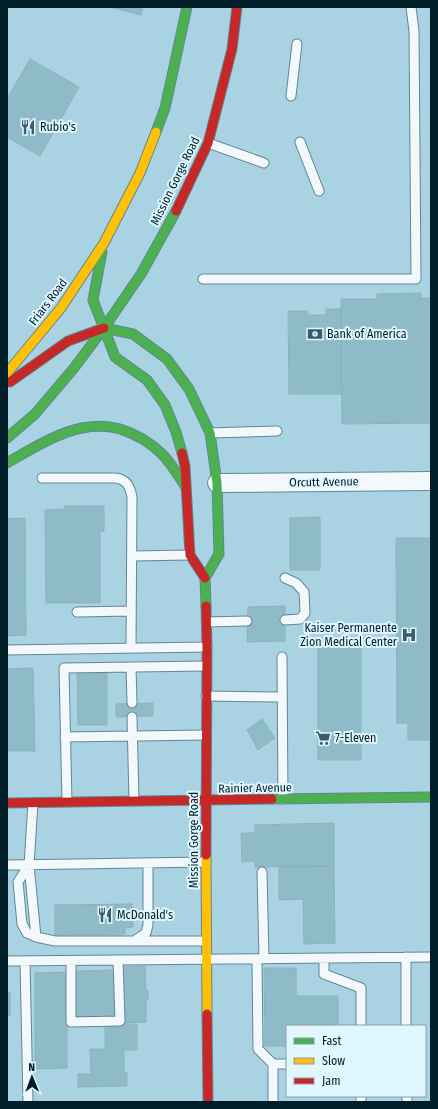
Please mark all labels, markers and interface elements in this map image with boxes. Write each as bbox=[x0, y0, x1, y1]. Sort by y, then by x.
restaurant icon: Rubio's bbox=[19, 118, 37, 136]
place label: Rubio's bbox=[40, 120, 76, 134]
street label: Mission Gorge Road bbox=[148, 135, 202, 227]
street label: Friars Road bbox=[26, 276, 70, 328]
bank icon: Bank of America bbox=[306, 325, 324, 343]
place label: Bank of America bbox=[327, 327, 407, 341]
street label: Orcutt Avenue bbox=[289, 474, 359, 490]
place label: Kaiser Permanente Zion Medical Center bbox=[300, 621, 398, 649]
hospital icon: Kaiser Permanente Zion Medical Center bbox=[400, 626, 418, 644]
supermarket icon: 7-Eleven bbox=[314, 729, 332, 747]
place label: 7-Eleven bbox=[335, 731, 376, 745]
street label: Rainier Avenue bbox=[218, 780, 292, 796]
street label: Mission Gorge Road bbox=[187, 792, 201, 888]
restaurant icon: McDonald's bbox=[96, 906, 114, 924]
place label: McDonald's bbox=[117, 908, 173, 922]
legend bbox=[286, 1025, 426, 1097]
text: Fast bbox=[322, 1034, 341, 1048]
text: Slow bbox=[322, 1054, 345, 1068]
north arrow bbox=[12, 1057, 52, 1097]
text: N bbox=[28, 1061, 35, 1074]
text: Jam bbox=[322, 1074, 340, 1088]

